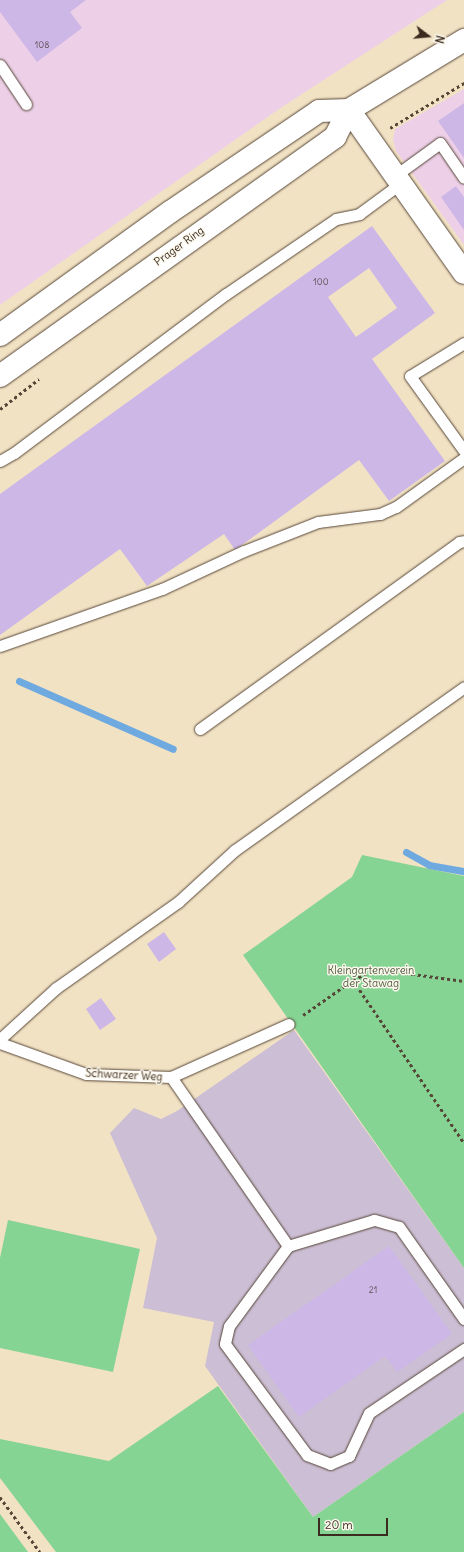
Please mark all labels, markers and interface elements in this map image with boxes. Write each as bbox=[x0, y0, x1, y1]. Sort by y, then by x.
north arrow bbox=[408, 16, 448, 56]
text: N bbox=[432, 34, 447, 45]
house number: 108 bbox=[35, 40, 49, 50]
street label: Prager Ring bbox=[152, 224, 206, 268]
house number: 100 bbox=[313, 277, 329, 287]
park label: Kleingartenverein der Stawag bbox=[328, 964, 414, 990]
street label: Schwarzer Weg bbox=[85, 1066, 163, 1084]
house number: 21 bbox=[369, 1285, 377, 1295]
scale bar bbox=[320, 1510, 390, 1536]
text: 20 m bbox=[325, 1517, 353, 1532]

